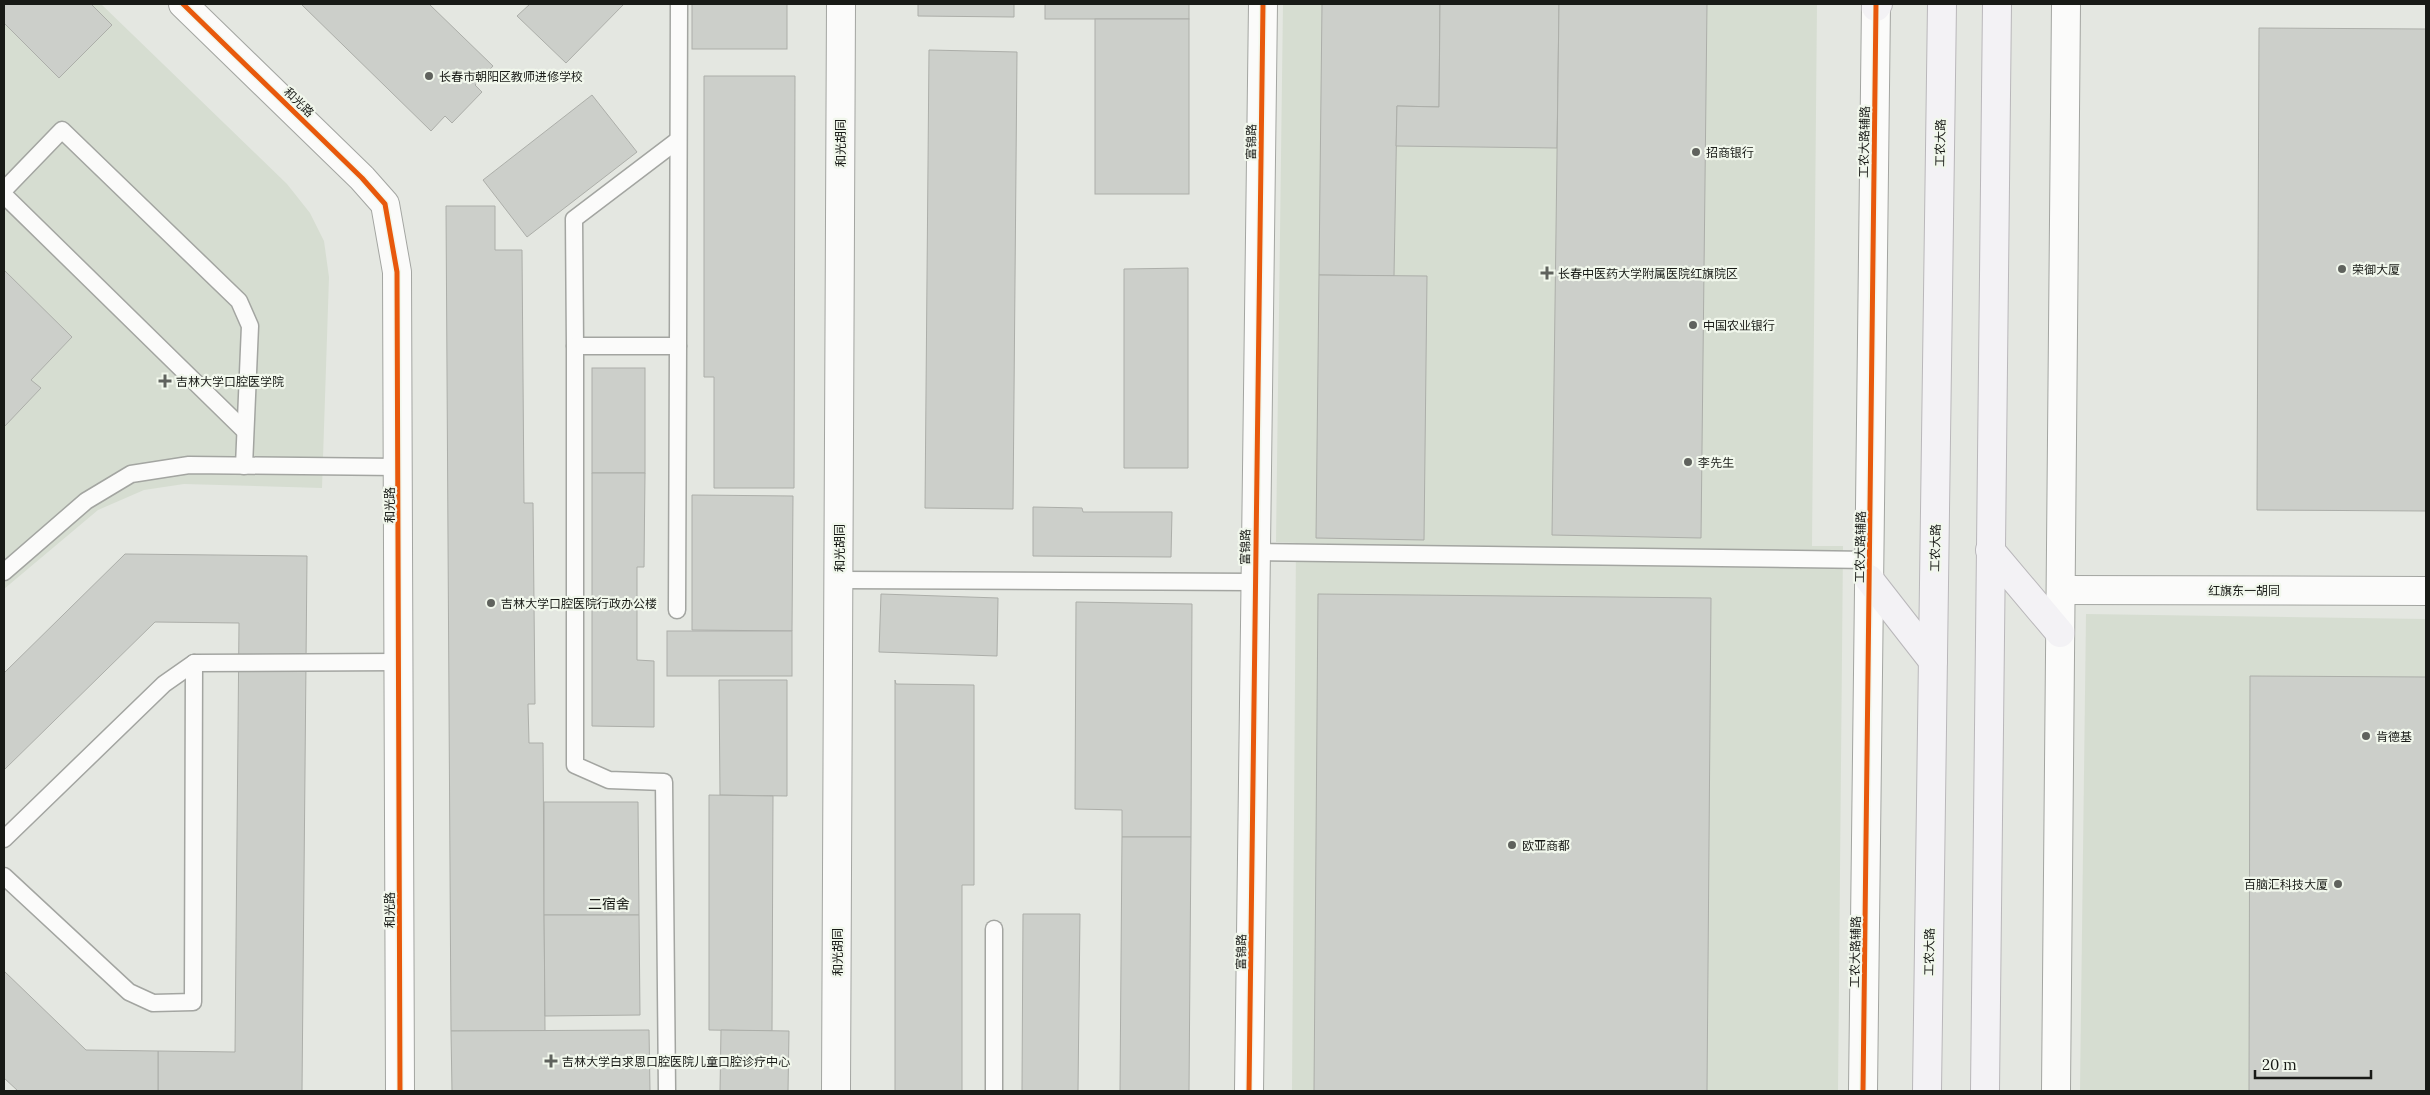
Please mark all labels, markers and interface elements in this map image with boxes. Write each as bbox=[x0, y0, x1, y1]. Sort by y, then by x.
place label: 长春市朝阳区教师进修学校 bbox=[439, 69, 583, 84]
marker: 长春市朝阳区教师进修学校 bbox=[423, 70, 435, 82]
street label: 和光路 bbox=[281, 84, 317, 120]
street label: 工农大路辅路 bbox=[1856, 106, 1872, 178]
street label: 和光胡同 bbox=[833, 119, 848, 167]
street label: 工农大路 bbox=[1932, 119, 1948, 167]
street label: 富锦路 bbox=[1243, 124, 1259, 160]
place label: 招商银行 bbox=[1706, 145, 1754, 160]
marker: 招商银行 bbox=[1690, 146, 1702, 158]
place label: 荣御大厦 bbox=[2352, 262, 2400, 277]
marker: 荣御大厦 bbox=[2336, 263, 2348, 275]
marker: 长春中医药大学附属医院红旗院区 bbox=[1540, 266, 1554, 280]
place label: 长春中医药大学附属医院红旗院区 bbox=[1558, 266, 1738, 281]
place label: 中国农业银行 bbox=[1703, 318, 1775, 333]
marker: 中国农业银行 bbox=[1687, 319, 1699, 331]
marker: 吉林大学口腔医学院 bbox=[158, 374, 172, 388]
place label: 吉林大学口腔医学院 bbox=[176, 374, 284, 389]
place label: 李先生 bbox=[1698, 455, 1734, 470]
marker: 李先生 bbox=[1682, 456, 1694, 468]
street label: 和光路 bbox=[382, 487, 397, 523]
street label: 工农大路辅路 bbox=[1852, 511, 1868, 583]
street label: 和光胡同 bbox=[832, 524, 847, 572]
street label: 工农大路 bbox=[1927, 524, 1943, 572]
street label: 富锦路 bbox=[1237, 529, 1253, 565]
street label: 红旗东一胡同 bbox=[2208, 583, 2280, 598]
place label: 吉林大学口腔医院行政办公楼 bbox=[501, 596, 657, 611]
marker: 吉林大学口腔医院行政办公楼 bbox=[485, 597, 497, 609]
place label: 肯德基 bbox=[2376, 729, 2412, 744]
marker: 肯德基 bbox=[2360, 730, 2372, 742]
place label: 欧亚商都 bbox=[1522, 838, 1570, 853]
marker: 欧亚商都 bbox=[1506, 839, 1518, 851]
place label: 百脑汇科技大厦 bbox=[2244, 877, 2328, 892]
marker: 百脑汇科技大厦 bbox=[2332, 878, 2344, 890]
street label: 和光路 bbox=[382, 892, 397, 928]
district label: 二宿舍 bbox=[588, 895, 630, 913]
street label: 工农大路辅路 bbox=[1847, 916, 1863, 988]
street label: 和光胡同 bbox=[830, 928, 845, 976]
street label: 工农大路 bbox=[1921, 928, 1937, 976]
street label: 富锦路 bbox=[1233, 934, 1249, 970]
scale bar bbox=[2255, 1048, 2371, 1080]
marker: 吉林大学白求恩口腔医院儿童口腔诊疗中心 bbox=[544, 1054, 558, 1068]
place label: 吉林大学白求恩口腔医院儿童口腔诊疗中心 bbox=[562, 1054, 790, 1069]
text: 20 m bbox=[2262, 1055, 2297, 1074]

